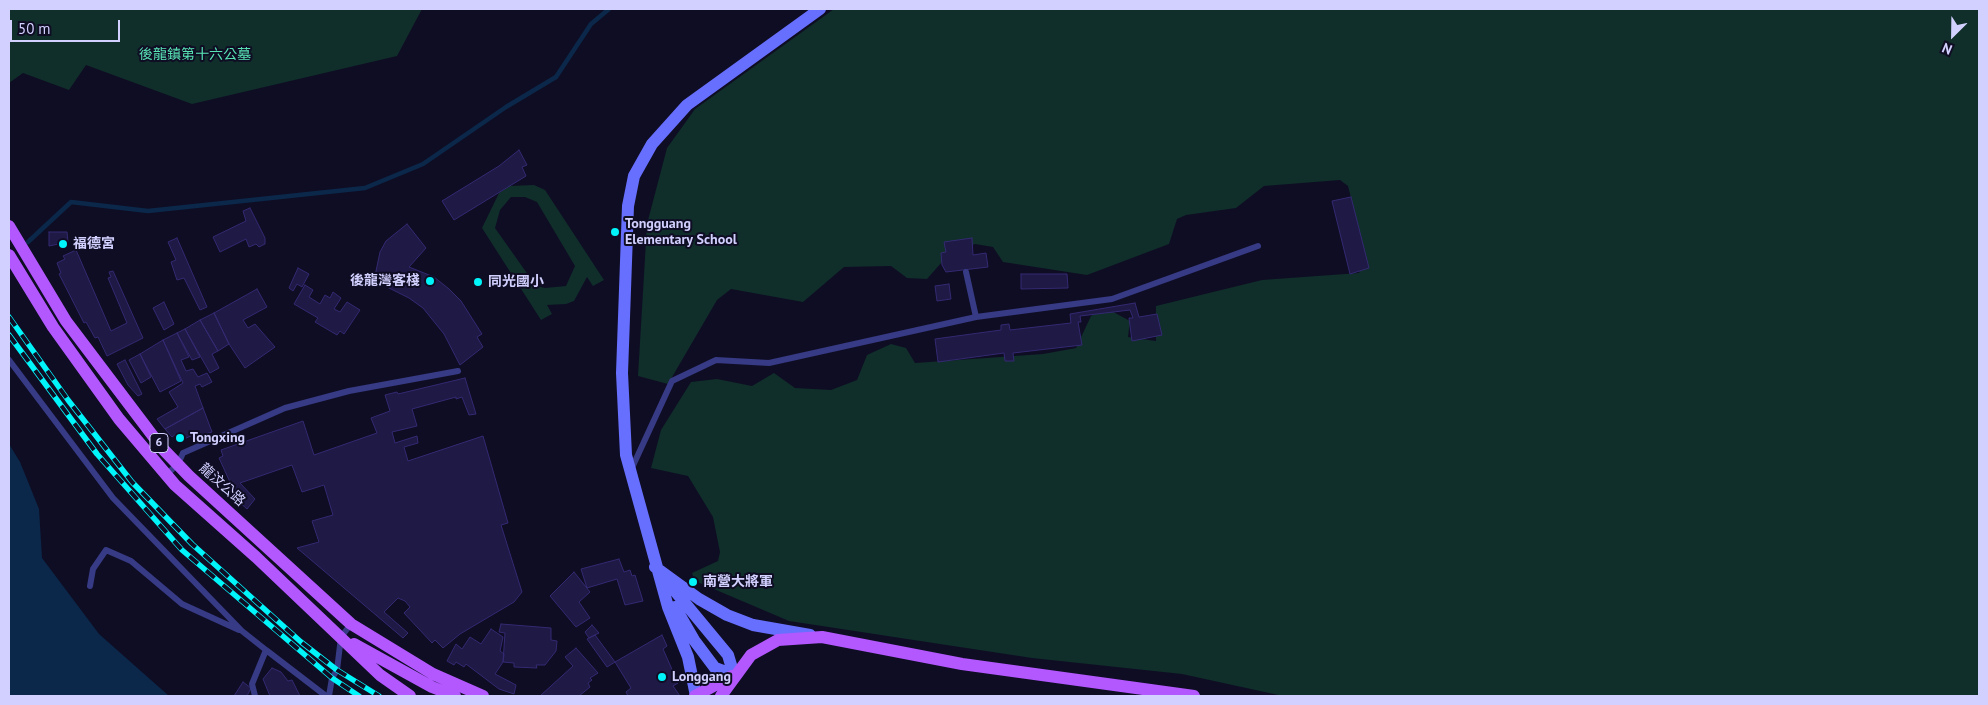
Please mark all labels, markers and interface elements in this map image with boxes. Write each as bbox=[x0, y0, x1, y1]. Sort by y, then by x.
scale bar bbox=[12, 10, 122, 42]
north arrow bbox=[1928, 10, 1978, 60]
text: 50 m bbox=[18, 19, 51, 38]
text: N bbox=[1939, 39, 1955, 59]
park label: 後龍鎮第十六公墓 bbox=[139, 47, 251, 63]
place label: Tongguang Elementary School bbox=[625, 216, 737, 248]
marker: Tongguang Elementary School bbox=[609, 226, 621, 238]
place label: 福德宮 bbox=[73, 236, 115, 252]
marker: 福德宮 bbox=[57, 238, 69, 250]
place label: 後龍灣客棧 bbox=[350, 273, 420, 289]
place label: 同光國小 bbox=[488, 274, 544, 290]
marker: 後龍灣客棧 bbox=[424, 275, 436, 287]
marker: 同光國小 bbox=[472, 276, 484, 288]
place label: Tongxing bbox=[190, 430, 245, 446]
marker: Tongxing bbox=[174, 432, 186, 444]
road number: 6 bbox=[150, 433, 168, 452]
street label: 龍汶公路 bbox=[196, 460, 248, 510]
place label: 南營大將軍 bbox=[703, 574, 773, 590]
marker: 南營大將軍 bbox=[687, 576, 699, 588]
place label: Longgang bbox=[672, 669, 731, 685]
marker: Longgang bbox=[656, 671, 668, 683]

